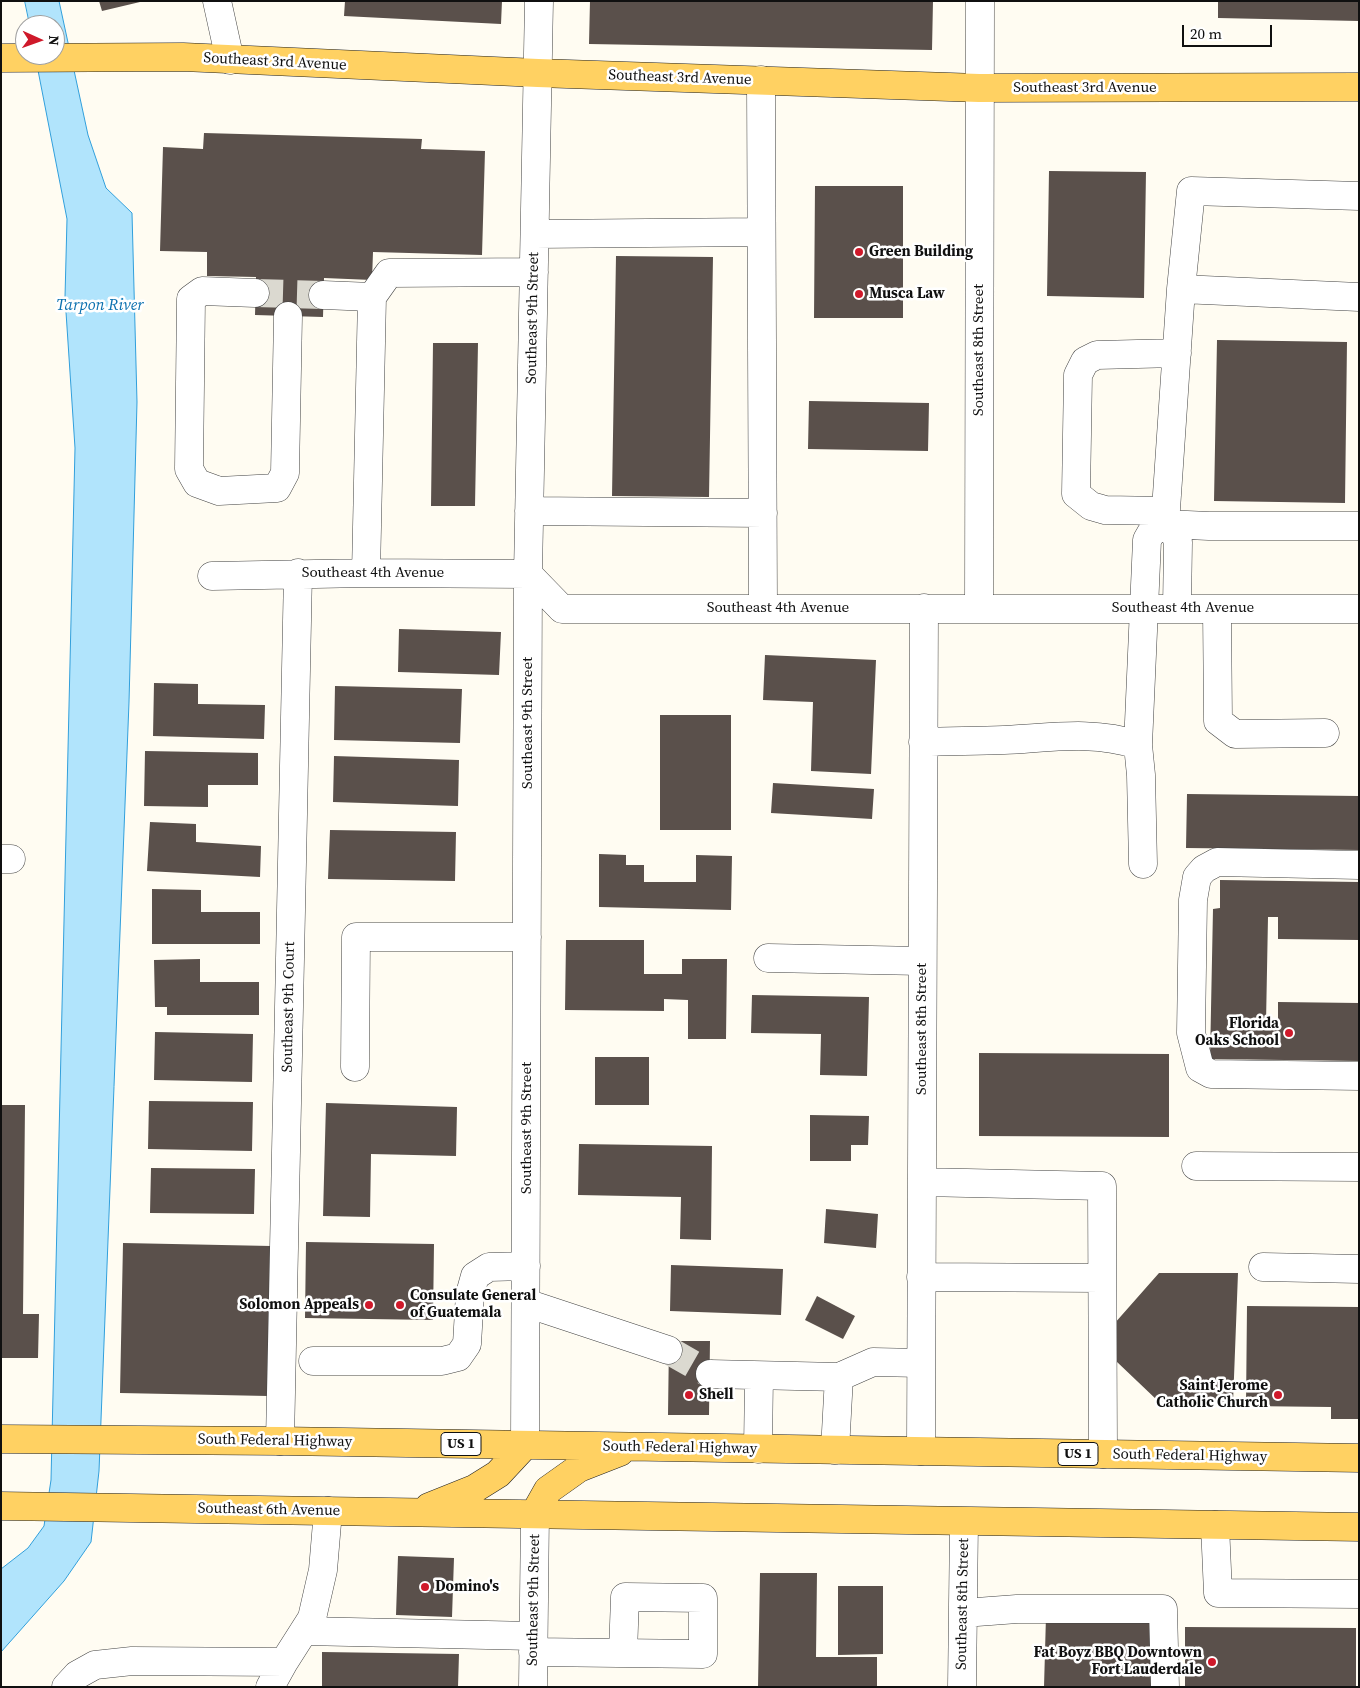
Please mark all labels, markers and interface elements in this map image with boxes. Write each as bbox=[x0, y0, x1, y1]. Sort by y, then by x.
north arrow bbox=[15, 15, 65, 65]
scale bar bbox=[1185, 15, 1275, 47]
text: 20 m bbox=[1190, 23, 1222, 44]
text: N bbox=[44, 35, 64, 46]
street label: Southeast 3rd Avenue bbox=[203, 49, 347, 75]
street label: Southeast 3rd Avenue bbox=[608, 67, 752, 89]
street label: Southeast 3rd Avenue bbox=[1013, 79, 1157, 97]
place label: Green Building bbox=[869, 243, 973, 261]
marker: Green Building bbox=[853, 246, 865, 258]
street label: Southeast 9th Street bbox=[523, 252, 543, 384]
street label: Southeast 8th Street bbox=[970, 284, 988, 416]
place label: Musca Law bbox=[869, 285, 945, 303]
marker: Musca Law bbox=[853, 288, 865, 300]
water label: Tarpon River bbox=[56, 296, 144, 316]
street label: Southeast 4th Avenue bbox=[302, 564, 444, 582]
street label: Southeast 4th Avenue bbox=[707, 599, 849, 617]
street label: Southeast 4th Avenue bbox=[1112, 599, 1254, 617]
street label: Southeast 9th Street bbox=[519, 657, 537, 789]
street label: Southeast 9th Court bbox=[279, 941, 299, 1073]
street label: Southeast 8th Street bbox=[913, 963, 931, 1095]
place label: Florida Oaks School bbox=[1195, 1015, 1279, 1050]
marker: Florida Oaks School bbox=[1283, 1027, 1295, 1039]
street label: Southeast 9th Street bbox=[518, 1062, 536, 1194]
place label: Consulate General of Guatemala bbox=[410, 1287, 536, 1322]
place label: Solomon Appeals bbox=[239, 1296, 359, 1314]
marker: Solomon Appeals bbox=[363, 1299, 375, 1311]
marker: Consulate General of Guatemala bbox=[394, 1299, 406, 1311]
place label: Saint Jerome Catholic Church bbox=[1156, 1377, 1268, 1412]
place label: Shell bbox=[699, 1386, 734, 1404]
marker: Shell bbox=[683, 1389, 695, 1401]
marker: Saint Jerome Catholic Church bbox=[1272, 1389, 1284, 1401]
street label: South Federal Highway bbox=[198, 1431, 352, 1451]
road number: US 1 bbox=[441, 1432, 481, 1456]
street label: South Federal Highway bbox=[603, 1438, 757, 1458]
road number: US 1 bbox=[1058, 1442, 1098, 1466]
street label: South Federal Highway bbox=[1113, 1446, 1267, 1466]
street label: Southeast 6th Avenue bbox=[198, 1500, 340, 1520]
street label: Southeast 9th Street bbox=[524, 1534, 544, 1666]
street label: Southeast 8th Street bbox=[953, 1538, 973, 1670]
place label: Domino's bbox=[435, 1578, 499, 1596]
marker: Domino's bbox=[419, 1581, 431, 1593]
place label: Fat Boyz BBQ Downtown Fort Lauderdale bbox=[1033, 1644, 1202, 1679]
marker: Fat Boyz BBQ Downtown Fort Lauderdale bbox=[1206, 1656, 1218, 1668]

